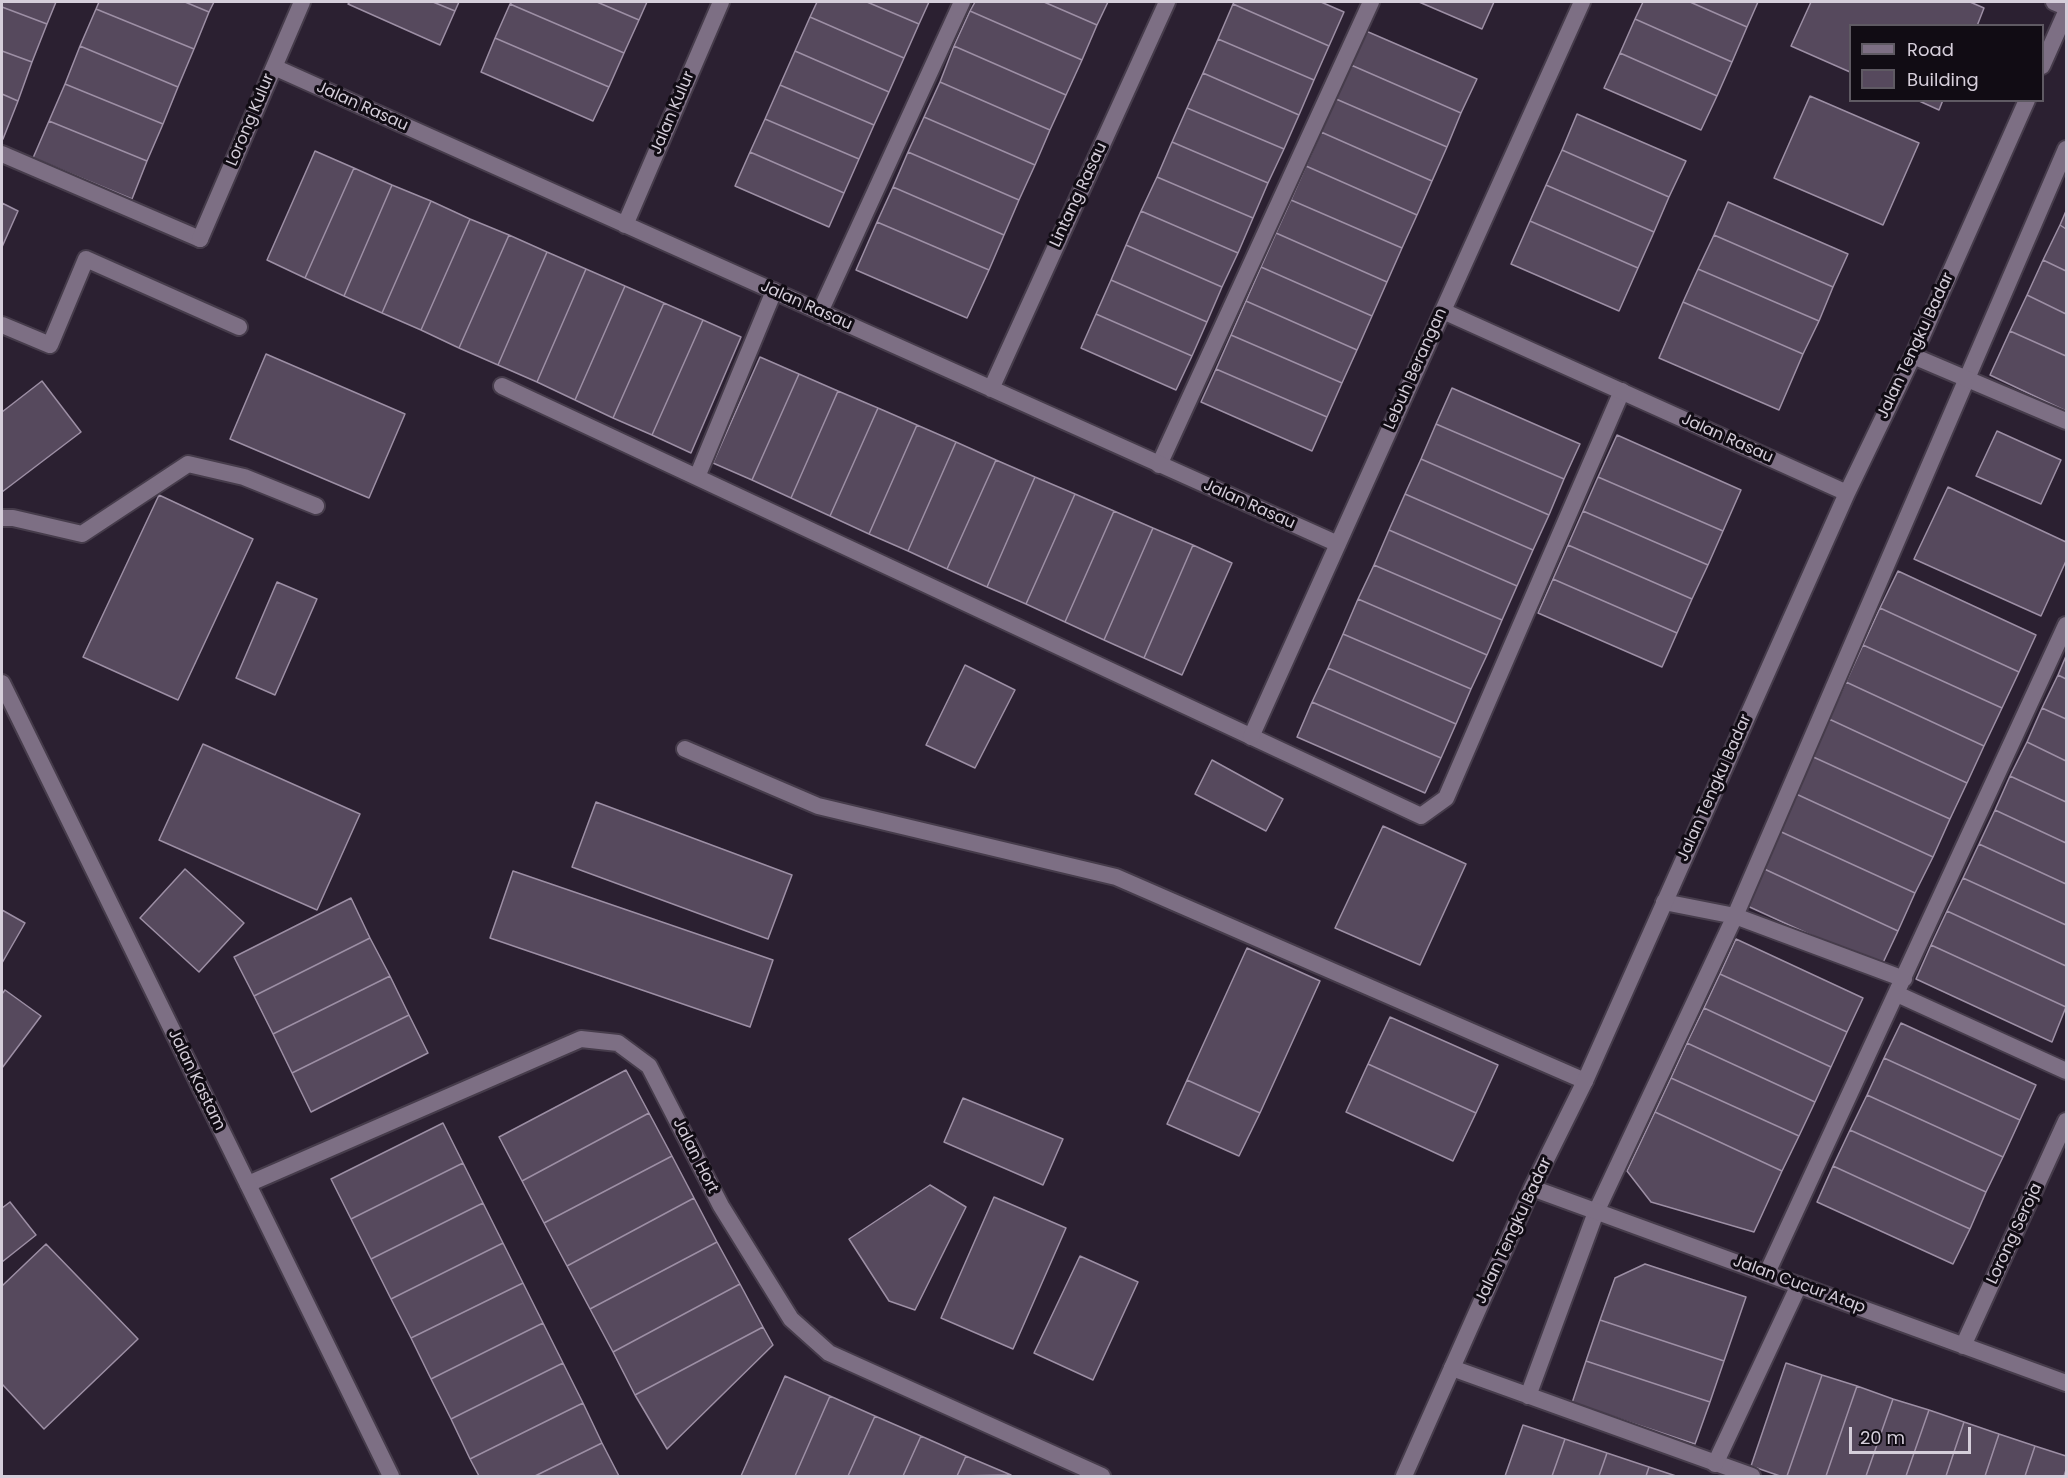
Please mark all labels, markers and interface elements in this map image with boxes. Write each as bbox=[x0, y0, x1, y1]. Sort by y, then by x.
legend bbox=[1849, 24, 2044, 102]
text: Road bbox=[1907, 37, 1954, 62]
text: Building bbox=[1907, 67, 1979, 92]
street label: Jalan Kulur bbox=[647, 69, 699, 157]
street label: Lorong Kulur bbox=[223, 71, 279, 169]
street label: Jalan Rasau bbox=[313, 78, 411, 136]
street label: Lintang Rasau bbox=[1046, 140, 1112, 250]
street label: Jalan Tengku Badar bbox=[1874, 270, 1958, 422]
street label: Jalan Rasau bbox=[757, 277, 855, 335]
street label: Lebuh Berangan bbox=[1381, 305, 1451, 433]
street label: Jalan Rasau bbox=[1678, 410, 1776, 468]
street label: Jalan Rasau bbox=[1200, 476, 1298, 534]
street label: Jalan Tengku Badar bbox=[1674, 711, 1756, 865]
street label: Jalan Kastam bbox=[163, 1026, 229, 1134]
street label: Jalan Hort bbox=[668, 1115, 722, 1197]
street label: Jalan Tengku Badar bbox=[1472, 1155, 1556, 1307]
street label: Lorong Seroja bbox=[1983, 1181, 2047, 1287]
street label: Jalan Cucur Atap bbox=[1730, 1252, 1868, 1318]
scale bar bbox=[1852, 1415, 1974, 1453]
text: 20 m bbox=[1860, 1425, 1905, 1450]

